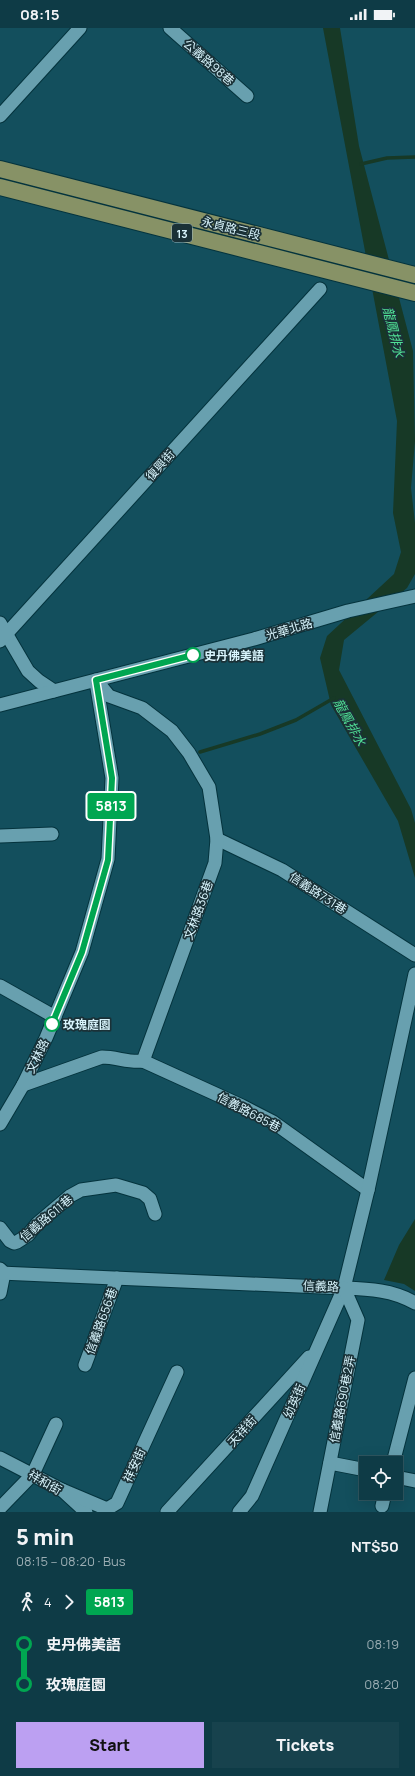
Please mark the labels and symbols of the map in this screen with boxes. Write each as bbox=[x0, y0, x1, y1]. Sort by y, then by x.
street label: 公義路98巷 bbox=[180, 35, 238, 89]
street label: 永貞路三段 bbox=[200, 212, 262, 244]
road number: 13 bbox=[172, 224, 192, 242]
water label: 龍鳳排水 bbox=[379, 305, 409, 360]
street label: 復興街 bbox=[142, 446, 178, 484]
street label: 光華北路 bbox=[264, 614, 314, 644]
marker: 史丹佛美語 bbox=[185, 647, 201, 663]
place label: 史丹佛美語 bbox=[204, 647, 264, 664]
water label: 龍鳳排水 bbox=[330, 695, 371, 750]
line badge: 5813 bbox=[83, 793, 139, 819]
street label: 信義路731巷 bbox=[286, 868, 350, 918]
street label: 文林路36巷 bbox=[179, 878, 217, 942]
marker: 玫瑰庭園 bbox=[44, 1016, 60, 1032]
place label: 玫瑰庭園 bbox=[63, 1016, 111, 1033]
street label: 文林路 bbox=[21, 1036, 53, 1076]
street label: 信義路685巷 bbox=[214, 1088, 284, 1136]
street label: 信義路611巷 bbox=[16, 1191, 76, 1245]
street label: 信義路 bbox=[303, 1277, 339, 1295]
street label: 信義路656巷 bbox=[81, 1285, 121, 1357]
street label: 信義路690巷2弄 bbox=[325, 1354, 359, 1444]
street label: 幼英街 bbox=[279, 1381, 309, 1421]
street label: 天祥街 bbox=[224, 1412, 260, 1450]
street label: 祥安街 bbox=[119, 1445, 149, 1485]
street label: 祥和街 bbox=[25, 1466, 65, 1498]

